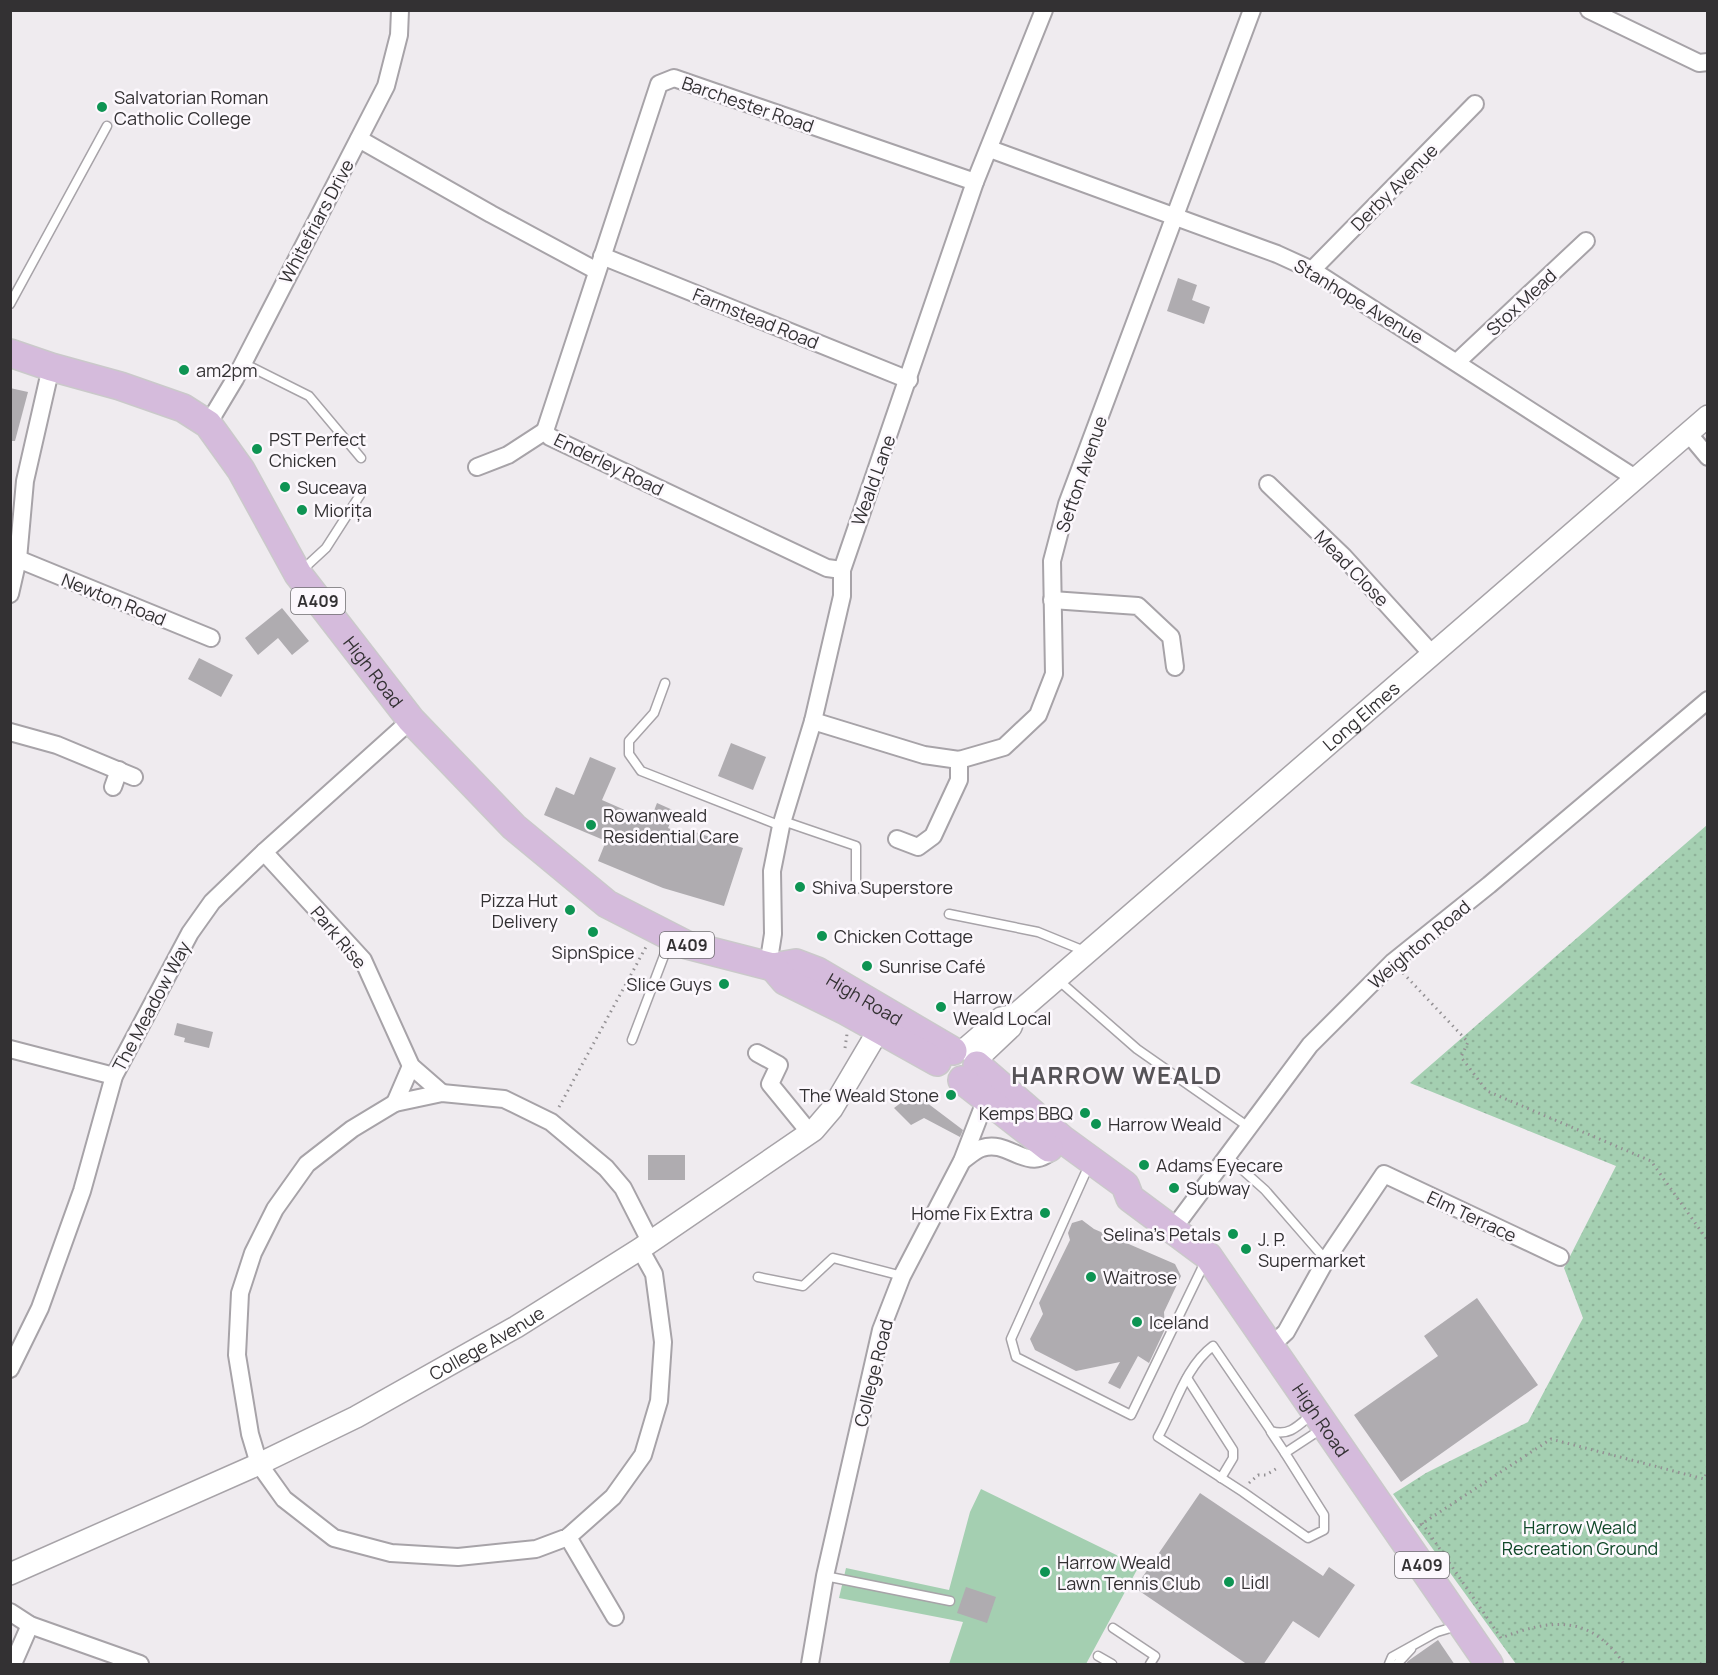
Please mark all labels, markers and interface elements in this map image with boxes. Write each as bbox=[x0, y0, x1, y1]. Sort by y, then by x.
street label: Barchester Road bbox=[679, 70, 817, 138]
place label: Salvatorian Roman Catholic College bbox=[114, 85, 268, 130]
marker: Salvatorian Roman Catholic College bbox=[95, 100, 109, 114]
street label: Derby Avenue bbox=[1345, 138, 1443, 236]
street label: Whitefriars Drive bbox=[273, 155, 359, 287]
street label: Stanhope Avenue bbox=[1290, 253, 1428, 349]
street label: Stox Mead bbox=[1481, 263, 1561, 341]
street label: Farmstead Road bbox=[689, 282, 823, 354]
place label: am2pm bbox=[196, 358, 257, 382]
marker: am2pm bbox=[177, 363, 191, 377]
street label: Sefton Avenue bbox=[1050, 413, 1112, 535]
place label: PST Perfect Chicken bbox=[269, 427, 366, 472]
street label: Enderley Road bbox=[550, 427, 668, 501]
street label: Weald Lane bbox=[845, 431, 901, 529]
marker: PST Perfect Chicken bbox=[250, 442, 264, 456]
place label: Suceava bbox=[297, 475, 367, 499]
marker: Suceava bbox=[278, 480, 292, 494]
place label: Miorița bbox=[314, 498, 372, 522]
marker: Miorița bbox=[295, 503, 309, 517]
street label: Mead Close bbox=[1310, 525, 1394, 611]
street label: Newton Road bbox=[58, 567, 170, 631]
road number: A409 bbox=[291, 588, 345, 614]
street label: High Road bbox=[338, 631, 409, 712]
street label: Long Elmes bbox=[1317, 676, 1404, 756]
place label: Rowanweald Residential Care bbox=[603, 803, 739, 848]
marker: Rowanweald Residential Care bbox=[584, 818, 598, 832]
place label: Shiva Superstore bbox=[812, 875, 953, 899]
marker: Shiva Superstore bbox=[793, 880, 807, 894]
place label: Pizza Hut Delivery bbox=[481, 888, 559, 933]
street label: Weighton Road bbox=[1363, 894, 1475, 994]
street label: Park Rise bbox=[306, 901, 372, 973]
marker: Pizza Hut Delivery bbox=[563, 903, 577, 917]
place label: Chicken Cottage bbox=[834, 924, 973, 948]
marker: SipnSpice bbox=[586, 925, 600, 939]
marker: Chicken Cottage bbox=[815, 929, 829, 943]
road number: A409 bbox=[660, 932, 714, 958]
street label: The Meadow Way bbox=[107, 936, 196, 1075]
place label: SipnSpice bbox=[552, 940, 634, 964]
place label: Sunrise Café bbox=[879, 954, 986, 978]
marker: Sunrise Café bbox=[860, 959, 874, 973]
street label: High Road bbox=[822, 967, 907, 1031]
place label: Slice Guys bbox=[626, 972, 712, 996]
marker: Slice Guys bbox=[717, 977, 731, 991]
place label: Harrow Weald Local bbox=[953, 985, 1052, 1030]
marker: Harrow Weald Local bbox=[934, 1000, 948, 1014]
district label: HARROW WEALD bbox=[1011, 1058, 1223, 1091]
place label: The Weald Stone bbox=[799, 1083, 939, 1107]
marker: The Weald Stone bbox=[944, 1088, 958, 1102]
place label: Kemps BBQ bbox=[979, 1101, 1073, 1125]
marker: Kemps BBQ bbox=[1078, 1106, 1092, 1120]
place label: Harrow Weald bbox=[1108, 1112, 1222, 1136]
marker: Harrow Weald bbox=[1089, 1117, 1103, 1131]
place label: Adams Eyecare bbox=[1156, 1153, 1283, 1177]
marker: Adams Eyecare bbox=[1137, 1158, 1151, 1172]
place label: Subway bbox=[1186, 1176, 1251, 1200]
marker: Subway bbox=[1167, 1181, 1181, 1195]
street label: Elm Terrace bbox=[1423, 1185, 1521, 1247]
place label: Home Fix Extra bbox=[911, 1201, 1033, 1225]
marker: Home Fix Extra bbox=[1038, 1206, 1052, 1220]
place label: Selina's Petals bbox=[1103, 1222, 1221, 1246]
marker: Selina's Petals bbox=[1226, 1227, 1240, 1241]
place label: J. P. Supermarket bbox=[1258, 1227, 1366, 1272]
marker: J. P. Supermarket bbox=[1239, 1242, 1253, 1256]
place label: Waitrose bbox=[1103, 1265, 1177, 1289]
marker: Waitrose bbox=[1084, 1270, 1098, 1284]
street label: College Avenue bbox=[425, 1300, 549, 1386]
place label: Iceland bbox=[1149, 1310, 1209, 1334]
marker: Iceland bbox=[1130, 1315, 1144, 1329]
street label: College Road bbox=[848, 1317, 898, 1429]
street label: High Road bbox=[1287, 1379, 1355, 1462]
park label: Harrow Weald Recreation Ground bbox=[1502, 1515, 1658, 1560]
place label: Harrow Weald Lawn Tennis Club bbox=[1057, 1550, 1201, 1595]
road number: A409 bbox=[1395, 1552, 1449, 1578]
marker: Harrow Weald Lawn Tennis Club bbox=[1038, 1565, 1052, 1579]
place label: Lidl bbox=[1241, 1570, 1269, 1594]
marker: Lidl bbox=[1222, 1575, 1236, 1589]

